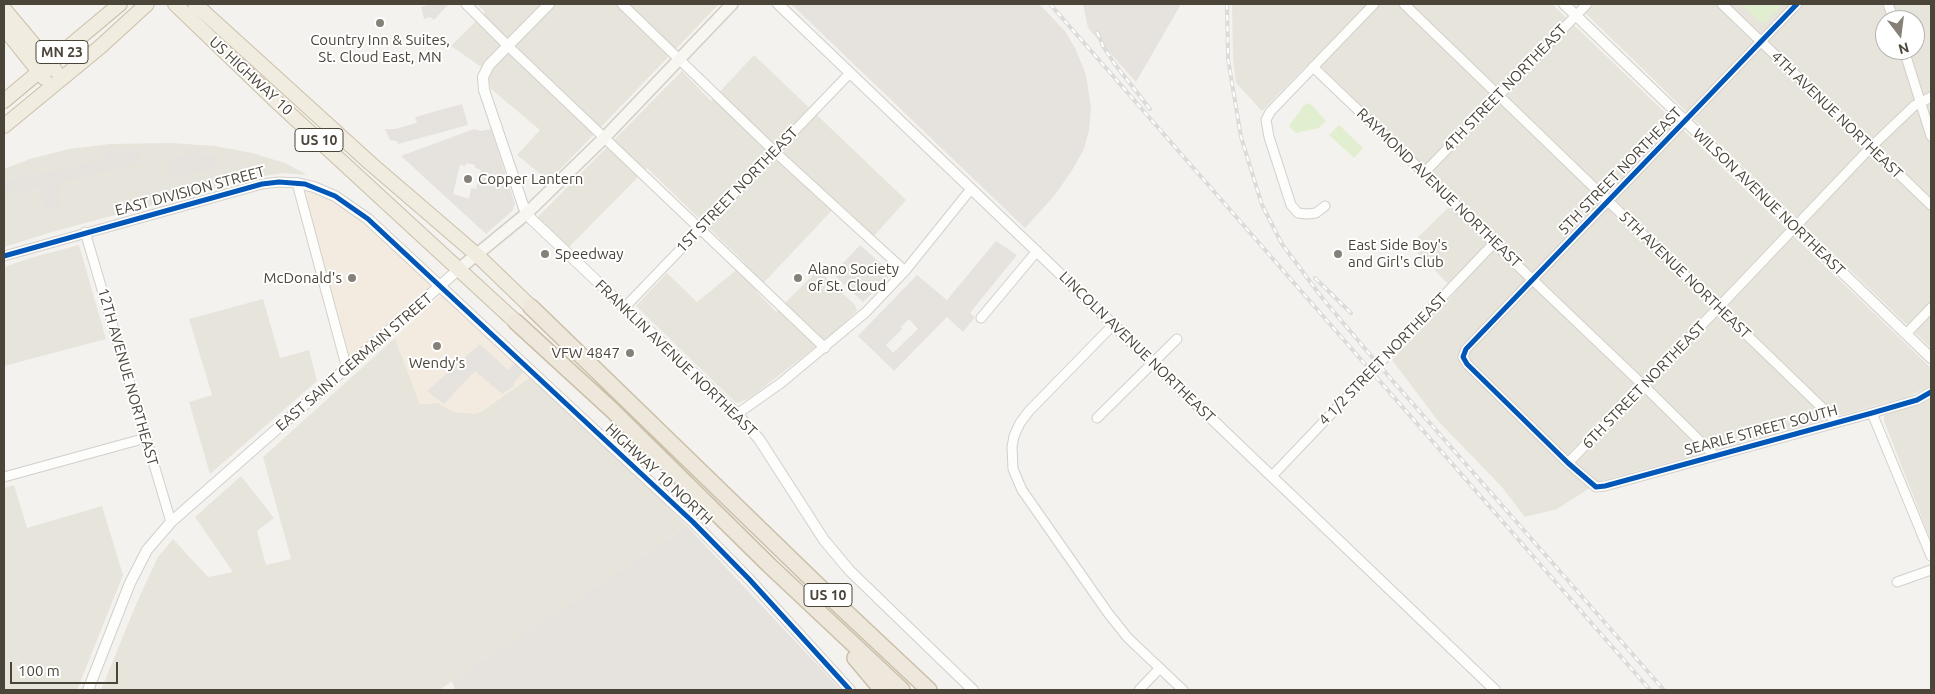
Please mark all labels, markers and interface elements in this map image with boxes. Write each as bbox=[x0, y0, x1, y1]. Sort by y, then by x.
north arrow bbox=[1875, 10, 1925, 60]
marker: Country Inn & Suites, St. Cloud East, MN bbox=[374, 17, 386, 29]
street label: 4TH STREET NORTHEAST bbox=[1439, 21, 1571, 155]
place label: Country Inn & Suites, St. Cloud East, MN bbox=[310, 31, 450, 66]
street label: US HIGHWAY 10 bbox=[205, 33, 297, 119]
road number: MN 23 bbox=[36, 41, 88, 64]
street label: 4TH AVENUE NORTHEAST bbox=[1768, 48, 1906, 182]
street label: 5TH STREET NORTHEAST bbox=[1554, 104, 1686, 238]
street label: RAYMOND AVENUE NORTHEAST bbox=[1353, 105, 1525, 271]
street label: 1ST STREET NORTHEAST bbox=[672, 124, 802, 256]
street label: WILSON AVENUE NORTHEAST bbox=[1689, 125, 1849, 279]
road number: US 10 bbox=[295, 128, 343, 152]
street label: EAST DIVISION STREET bbox=[113, 162, 267, 220]
place label: Copper Lantern bbox=[478, 170, 583, 188]
marker: Copper Lantern bbox=[462, 173, 474, 185]
street label: 5TH AVENUE NORTHEAST bbox=[1616, 208, 1754, 342]
place label: East Side Boy's and Girl's Club bbox=[1348, 236, 1448, 271]
place label: Speedway bbox=[555, 245, 624, 263]
marker: Speedway bbox=[539, 248, 551, 260]
marker: East Side Boy's and Girl's Club bbox=[1332, 248, 1344, 260]
place label: Alano Society of St. Cloud bbox=[808, 260, 899, 295]
street label: LINCOLN AVENUE NORTHEAST bbox=[1055, 268, 1219, 426]
place label: McDonald's bbox=[264, 269, 342, 287]
marker: McDonald's bbox=[346, 272, 358, 284]
marker: Alano Society of St. Cloud bbox=[792, 272, 804, 284]
street label: FRANKLIN AVENUE NORTHEAST bbox=[591, 276, 761, 440]
street label: 12TH AVENUE NORTHEAST bbox=[94, 286, 162, 468]
street label: EAST SAINT GERMAIN STREET bbox=[272, 289, 436, 435]
street label: 4 1/2 STREET NORTHEAST bbox=[1315, 289, 1451, 429]
street label: 6TH STREET NORTHEAST bbox=[1578, 318, 1710, 452]
marker: Wendy's bbox=[431, 340, 443, 352]
place label: VFW 4847 bbox=[551, 344, 620, 362]
marker: VFW 4847 bbox=[624, 347, 636, 359]
place label: Wendy's bbox=[409, 354, 465, 372]
street label: SEARLE STREET SOUTH bbox=[1682, 401, 1840, 459]
street label: HIGHWAY 10 NORTH bbox=[602, 420, 716, 528]
road number: US 10 bbox=[804, 584, 852, 606]
scale bar bbox=[12, 652, 120, 684]
text: 100 m bbox=[18, 662, 60, 679]

